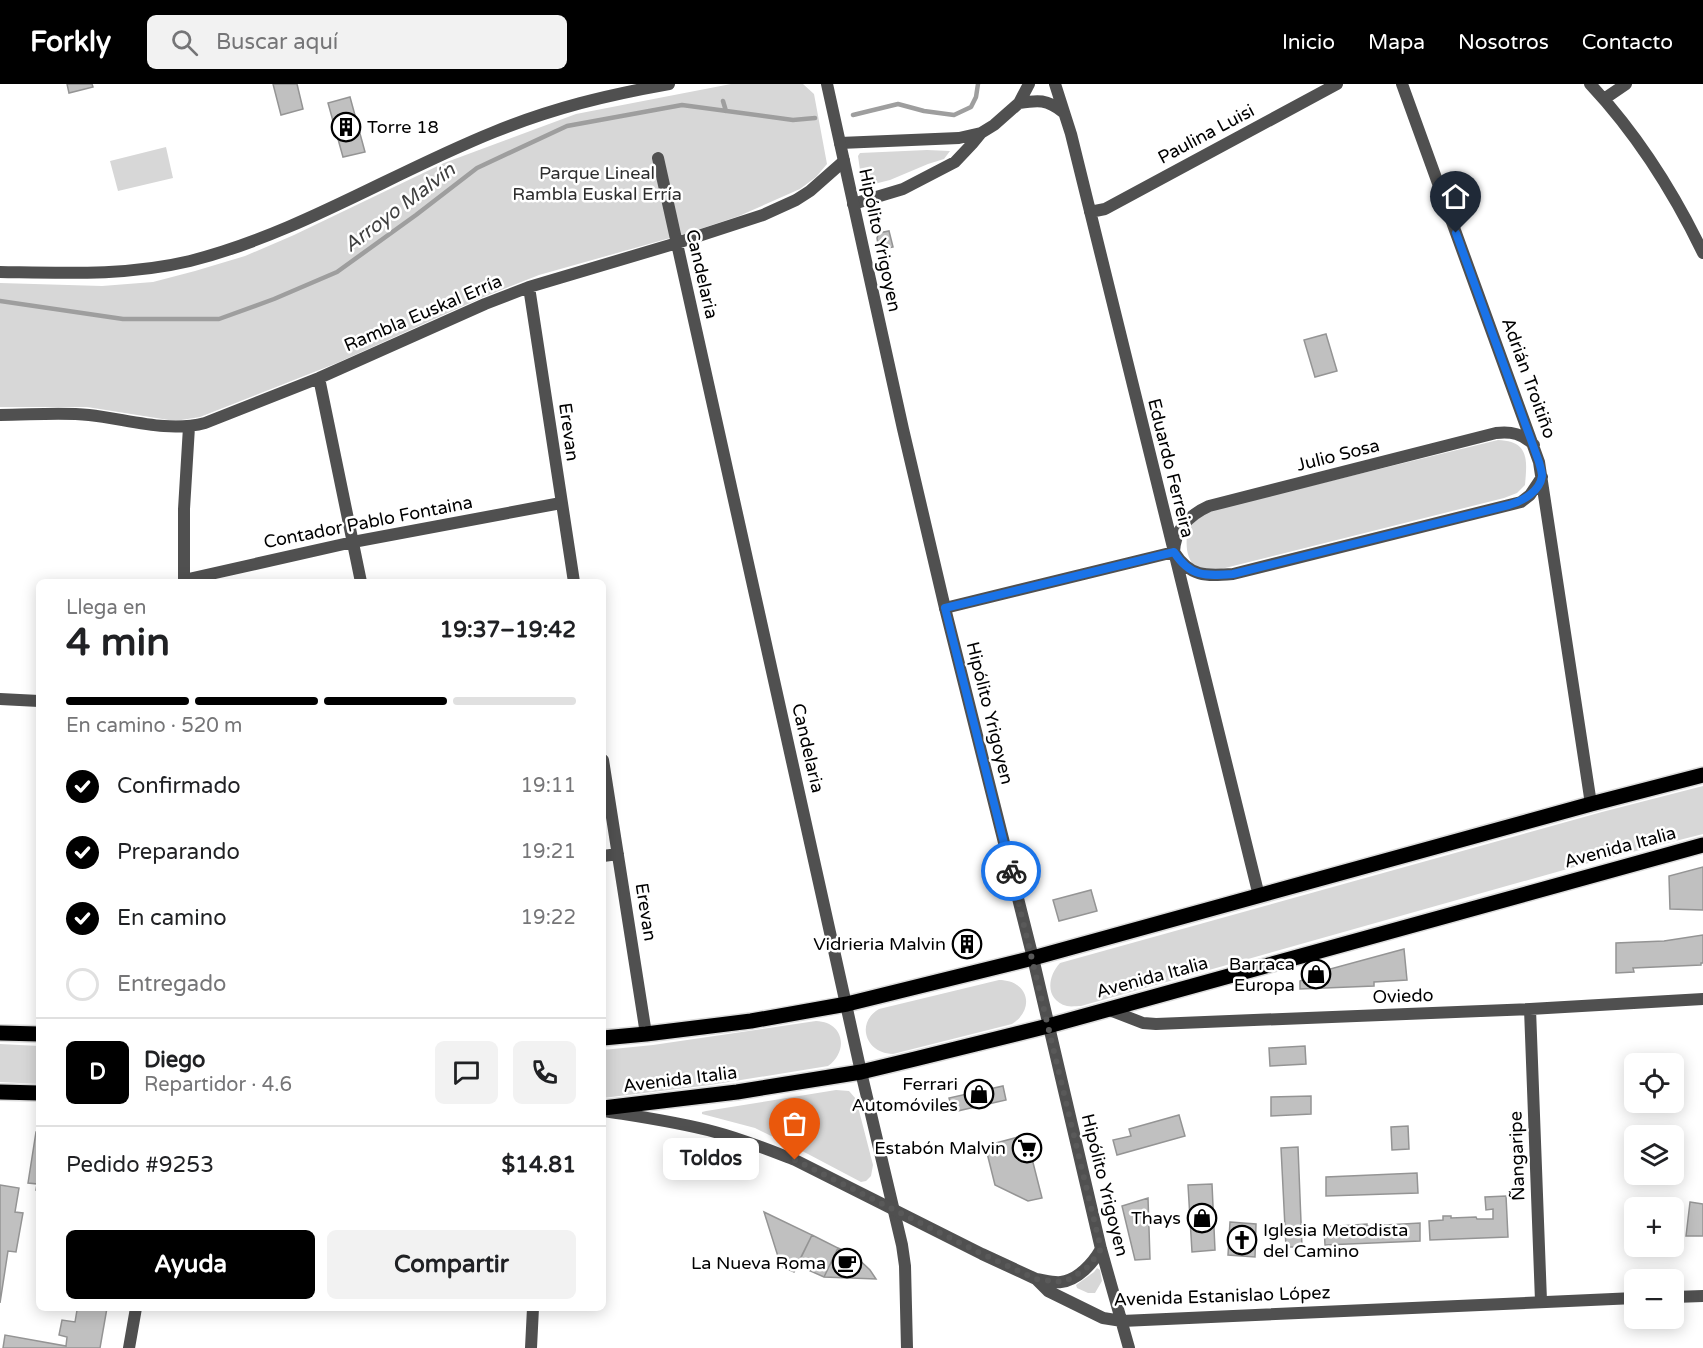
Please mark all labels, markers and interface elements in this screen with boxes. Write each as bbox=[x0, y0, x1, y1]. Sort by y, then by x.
search box bbox=[147, 15, 567, 69]
text: Forkly bbox=[30, 25, 111, 59]
icon: search bbox=[168, 26, 201, 59]
text: Buscar aquí bbox=[216, 29, 338, 55]
text: Inicio bbox=[1282, 30, 1335, 55]
text: Mapa bbox=[1368, 30, 1425, 55]
text: Nosotros bbox=[1458, 30, 1549, 55]
text: Contacto bbox=[1582, 30, 1673, 55]
street label: Paulina Luisi bbox=[1154, 99, 1258, 169]
building icon: Torre 18 bbox=[330, 111, 362, 143]
place label: Torre 18 bbox=[367, 116, 439, 138]
water label: Arroyo Malvín bbox=[339, 158, 461, 257]
park label: Parque Lineal Rambla Euskal Erría bbox=[512, 162, 682, 205]
street label: Hipólito Yrigoyen bbox=[854, 166, 906, 314]
pin bbox=[1430, 171, 1481, 233]
icon: home bbox=[1439, 180, 1472, 213]
street label: Candelaria bbox=[681, 227, 723, 321]
street label: Rambla Euskal Erría bbox=[341, 270, 505, 356]
street label: Adrián Troitiño bbox=[1497, 315, 1561, 441]
street label: Eduardo Ferreira bbox=[1143, 396, 1199, 540]
street label: Erevan bbox=[554, 401, 584, 463]
street label: Julio Sosa bbox=[1294, 434, 1382, 476]
street label: Contador Pablo Fontaina bbox=[262, 491, 474, 553]
text: Llega en bbox=[66, 596, 146, 620]
text: 19:37–19:42 bbox=[439, 617, 576, 643]
text: 4 min bbox=[66, 619, 170, 666]
street label: Hipólito Yrigoyen bbox=[962, 639, 1018, 787]
street label: Candelaria bbox=[787, 701, 829, 795]
text: En camino · 520 m bbox=[66, 714, 242, 738]
icon: check bbox=[66, 770, 99, 803]
text: Confirmado bbox=[117, 773, 241, 799]
text: 19:11 bbox=[521, 774, 576, 798]
street label: Avenida Italia bbox=[1562, 821, 1678, 873]
icon: check bbox=[66, 836, 99, 869]
text: Preparando bbox=[117, 839, 240, 865]
text: 19:21 bbox=[521, 840, 576, 864]
courier bbox=[981, 841, 1041, 901]
icon: bike bbox=[995, 855, 1028, 888]
street label: Erevan bbox=[631, 881, 661, 943]
icon: check bbox=[66, 902, 99, 935]
text: En camino bbox=[117, 905, 227, 931]
text: 19:22 bbox=[521, 906, 576, 930]
building icon: Vidrieria Malvin bbox=[951, 928, 983, 960]
place label: Vidrieria Malvin bbox=[813, 933, 946, 955]
street label: Avenida Italia bbox=[1094, 951, 1210, 1003]
place label: Barraca Europa bbox=[1229, 953, 1295, 996]
shop icon: Barraca Europa bbox=[1300, 958, 1332, 990]
text: Entregado bbox=[117, 971, 226, 997]
street label: Oviedo bbox=[1372, 984, 1434, 1008]
button: chat bbox=[435, 1041, 498, 1104]
button: phone bbox=[513, 1041, 576, 1104]
text: Diego bbox=[144, 1047, 206, 1073]
map controls bbox=[1624, 1053, 1684, 1329]
button: locate bbox=[1624, 1053, 1684, 1113]
text: D bbox=[89, 1059, 106, 1085]
street label: Avenida Italia bbox=[622, 1061, 738, 1097]
text: Repartidor · 4.6 bbox=[144, 1073, 292, 1097]
place label: Ferrari Automóviles bbox=[851, 1073, 958, 1116]
shop icon: Ferrari Automóviles bbox=[963, 1078, 995, 1110]
pin bbox=[769, 1098, 820, 1160]
icon: bag bbox=[778, 1107, 811, 1140]
street label: Hipólito Yrigoyen bbox=[1077, 1111, 1133, 1259]
street label: Ñangaripe bbox=[1504, 1111, 1530, 1201]
button: layers bbox=[1624, 1125, 1684, 1185]
supermarket icon: Estabón Malvin bbox=[1011, 1132, 1043, 1164]
place label: Estabón Malvin bbox=[874, 1137, 1006, 1159]
callout: Toldos bbox=[663, 1139, 759, 1181]
text: Toldos bbox=[680, 1147, 742, 1171]
text: Pedido #9253 bbox=[66, 1152, 214, 1178]
text: $14.81 bbox=[502, 1152, 576, 1178]
button: + bbox=[1624, 1197, 1684, 1257]
shop icon: Thays bbox=[1186, 1202, 1218, 1234]
place label: Thays bbox=[1131, 1207, 1181, 1229]
place label: Iglesia Metodista del Camino bbox=[1263, 1219, 1408, 1262]
church icon: Iglesia Metodista del Camino bbox=[1226, 1224, 1258, 1256]
button: Ayuda bbox=[66, 1230, 315, 1299]
button: Compartir bbox=[327, 1230, 576, 1299]
cafe icon: La Nueva Roma bbox=[831, 1247, 863, 1279]
place label: La Nueva Roma bbox=[691, 1252, 826, 1274]
button: − bbox=[1624, 1269, 1684, 1329]
street label: Avenida Estanislao López bbox=[1113, 1281, 1331, 1311]

